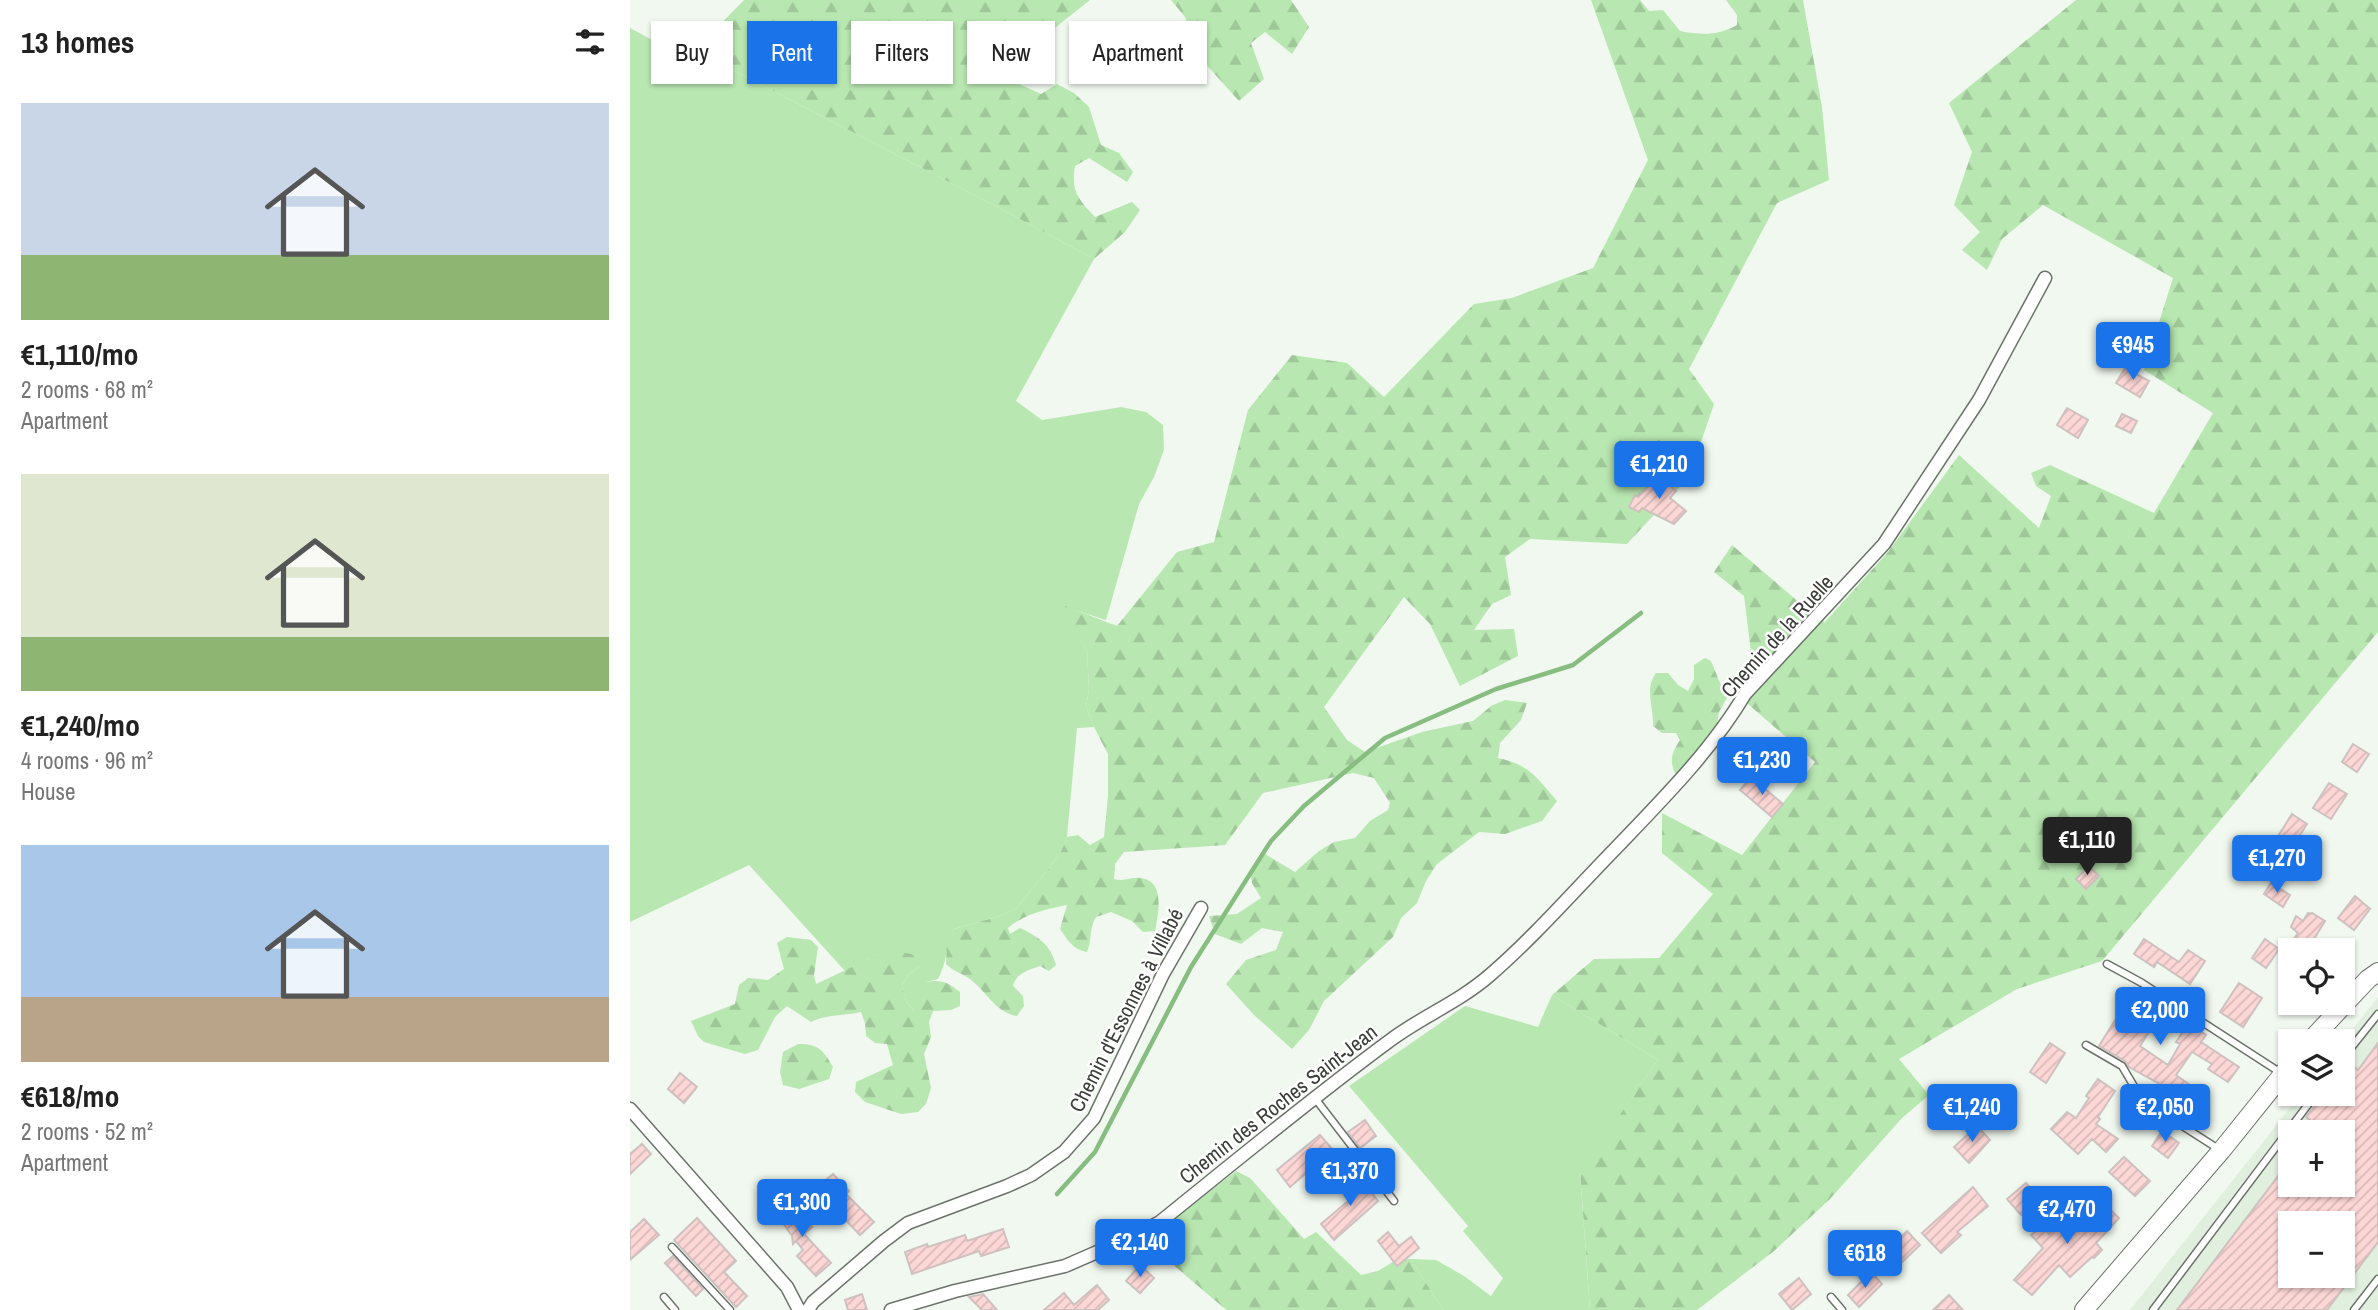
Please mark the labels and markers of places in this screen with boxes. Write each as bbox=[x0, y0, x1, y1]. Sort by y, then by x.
pin: €945 bbox=[2092, 322, 2174, 382]
pin: €1,210 bbox=[1602, 442, 1716, 501]
pin: €1,230 bbox=[1705, 738, 1819, 797]
pin: €1,110 bbox=[2030, 818, 2144, 877]
pin: €1,270 bbox=[2220, 836, 2334, 895]
pin: €2,000 bbox=[2103, 988, 2217, 1047]
pin: €1,240 bbox=[1915, 1084, 2029, 1144]
pin: €2,050 bbox=[2108, 1084, 2222, 1144]
pin: €1,370 bbox=[1293, 1148, 1407, 1208]
pin: €1,300 bbox=[745, 1180, 859, 1239]
pin: €2,470 bbox=[2010, 1186, 2124, 1246]
pin: €2,140 bbox=[1083, 1220, 1197, 1279]
pin: €618 bbox=[1824, 1230, 1906, 1290]

